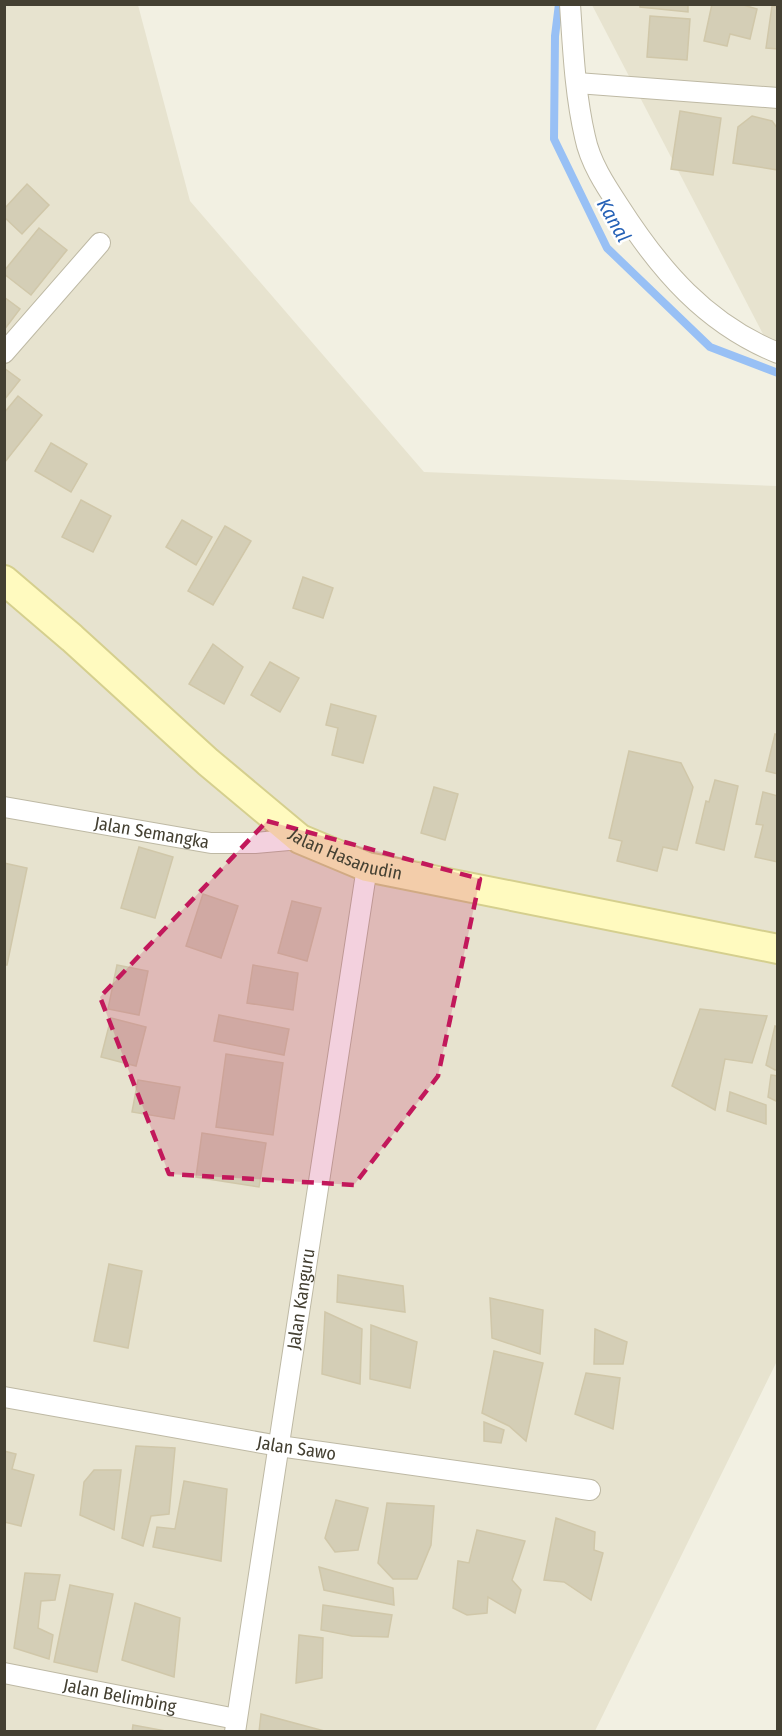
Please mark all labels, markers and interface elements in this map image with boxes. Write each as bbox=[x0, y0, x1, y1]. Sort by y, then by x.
water label: Kanal bbox=[592, 194, 636, 246]
street label: Jalan Semangka bbox=[93, 812, 211, 854]
street label: Jalan Hasanudin bbox=[284, 823, 404, 885]
street label: Jalan Kanguru bbox=[283, 1247, 320, 1351]
street label: Jalan Sawo bbox=[255, 1431, 338, 1465]
street label: Jalan Belimbing bbox=[61, 1674, 179, 1718]

